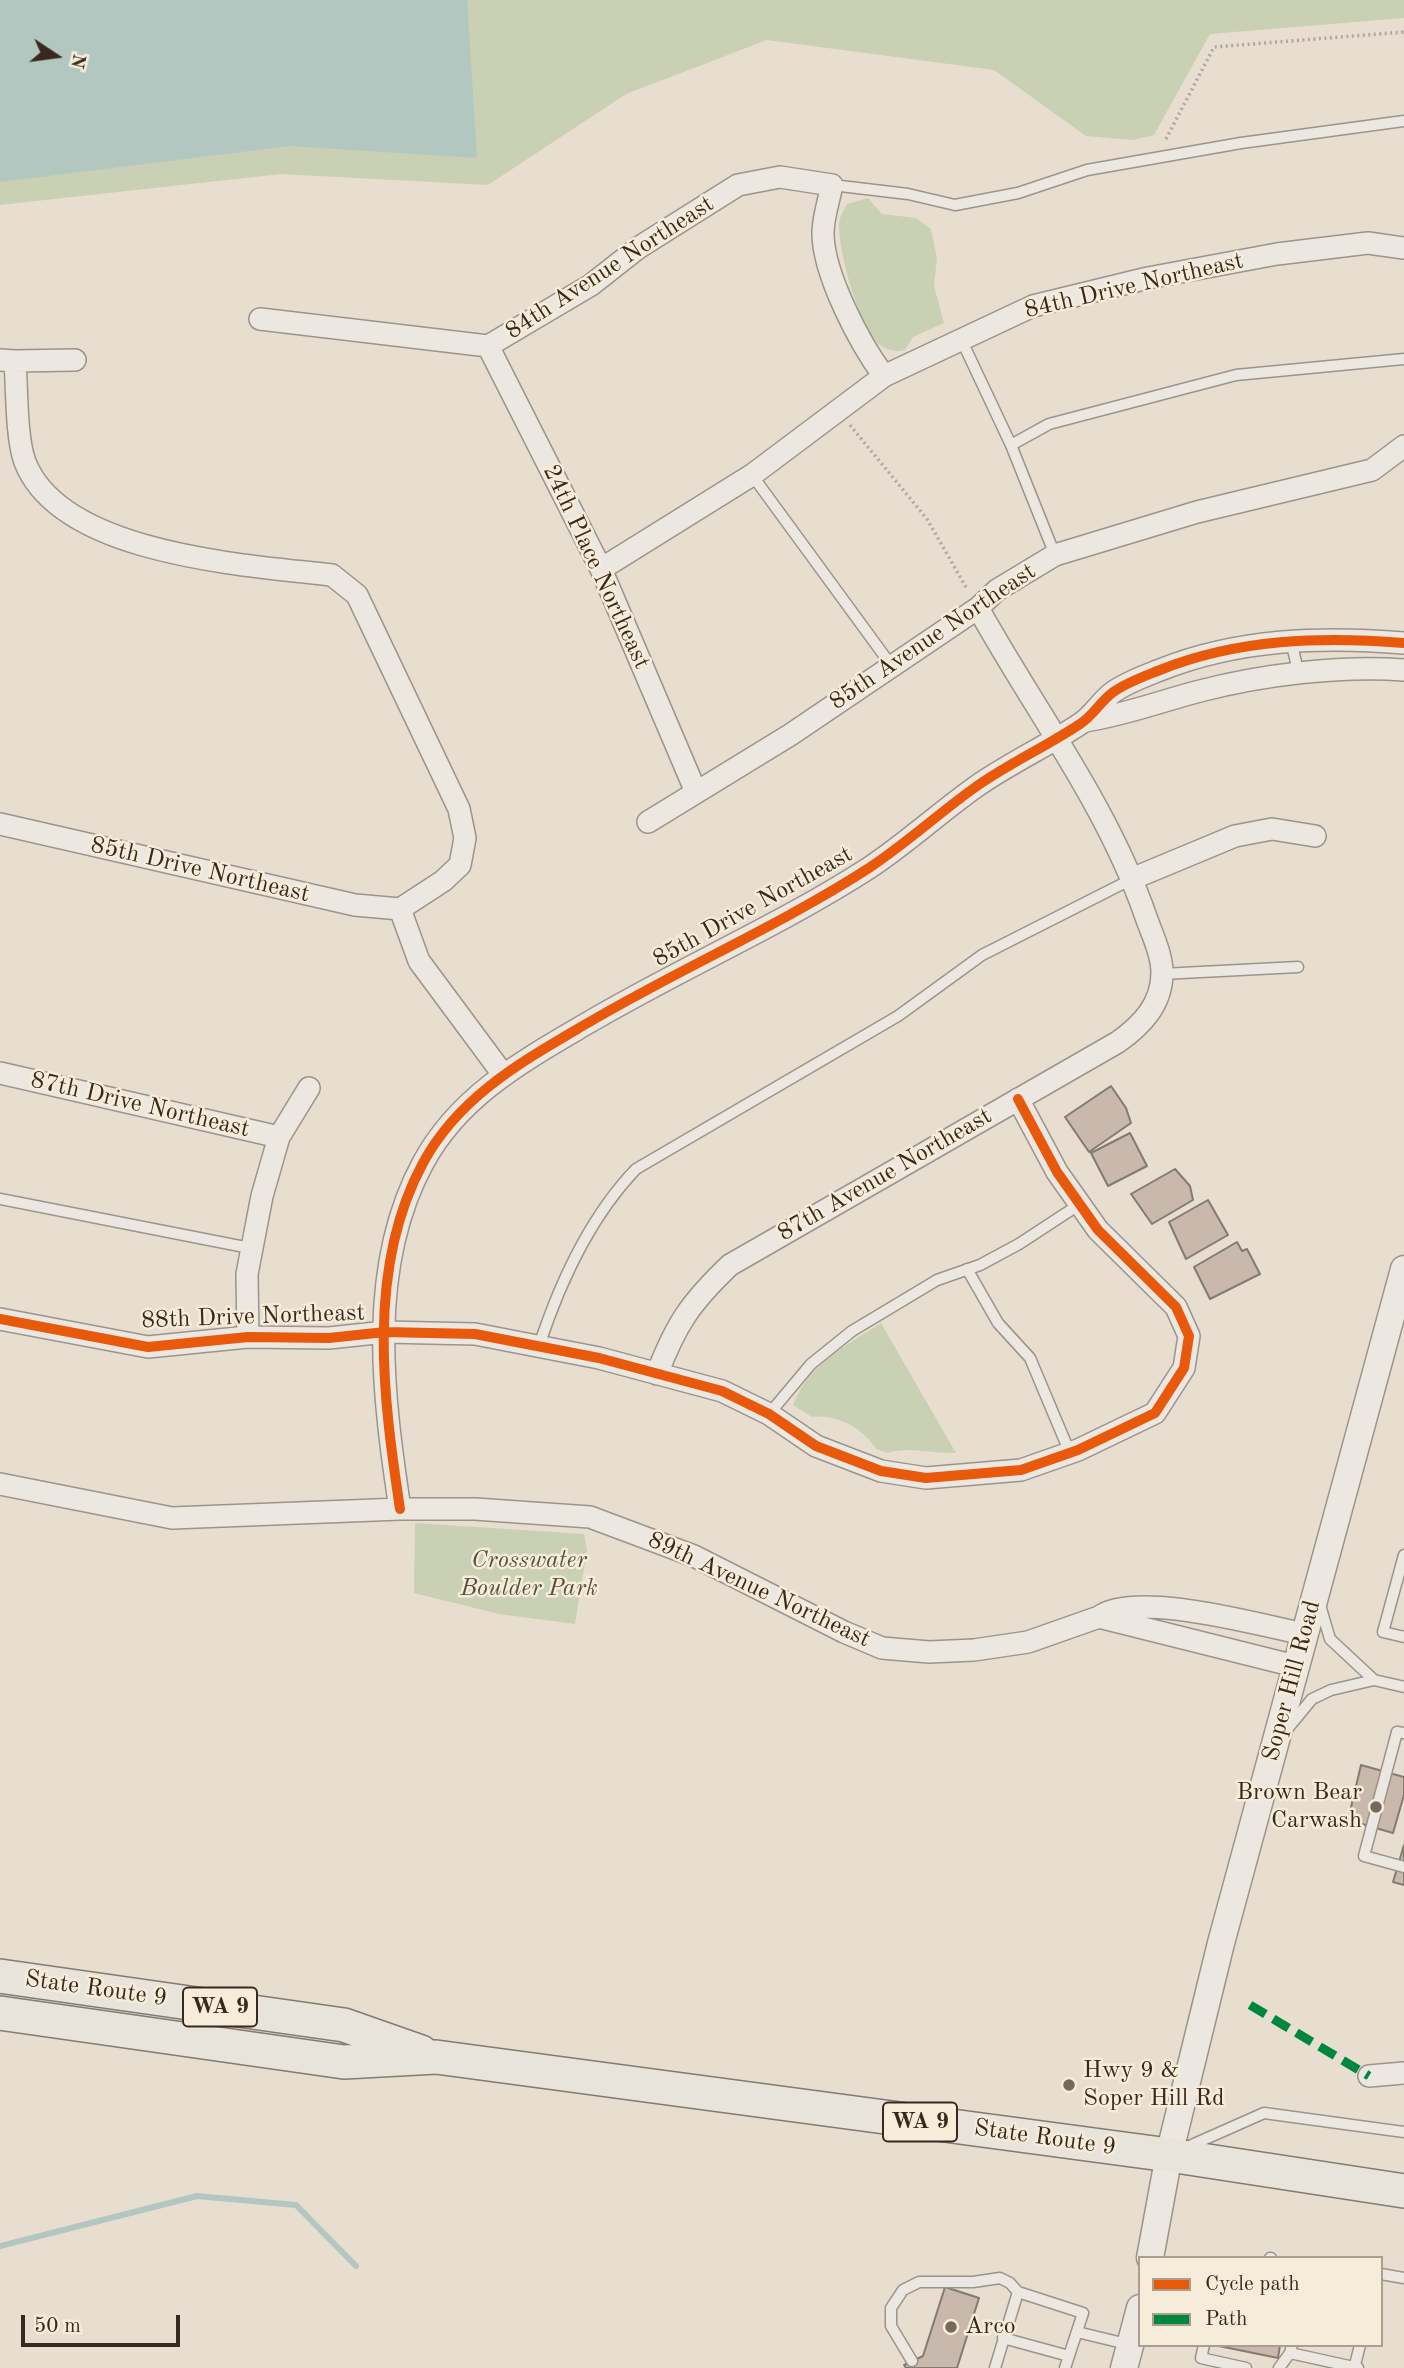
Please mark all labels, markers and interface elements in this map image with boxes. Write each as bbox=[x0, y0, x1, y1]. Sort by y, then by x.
north arrow bbox=[21, 21, 91, 91]
text: N bbox=[66, 52, 88, 70]
street label: 84th Avenue Northeast bbox=[501, 190, 719, 346]
street label: 84th Drive Northeast bbox=[1022, 247, 1246, 325]
street label: 24th Place Northeast bbox=[536, 460, 656, 674]
street label: 85th Avenue Northeast bbox=[824, 557, 1042, 717]
street label: 85th Drive Northeast bbox=[88, 831, 312, 909]
street label: 85th Drive Northeast bbox=[648, 840, 858, 974]
street label: 87th Drive Northeast bbox=[28, 1066, 252, 1144]
street label: 87th Avenue Northeast bbox=[773, 1102, 997, 1248]
street label: 88th Drive Northeast bbox=[141, 1299, 365, 1335]
street label: 89th Avenue Northeast bbox=[643, 1526, 875, 1654]
park label: Crosswater Boulder Park bbox=[460, 1547, 598, 1603]
street label: Soper Hill Road bbox=[1257, 1597, 1327, 1765]
place label: Brown Bear Carwash bbox=[1236, 1779, 1362, 1835]
marker: Brown Bear Carwash bbox=[1368, 1799, 1384, 1815]
street label: State Route 9 bbox=[23, 1965, 169, 2013]
road number: WA 9 bbox=[183, 1988, 257, 2026]
place label: Hwy 9 & Soper Hill Rd bbox=[1083, 2057, 1225, 2113]
marker: Hwy 9 & Soper Hill Rd bbox=[1061, 2077, 1077, 2093]
road number: WA 9 bbox=[883, 2102, 957, 2142]
street label: State Route 9 bbox=[972, 2114, 1118, 2162]
legend bbox=[1138, 2256, 1383, 2347]
text: Cycle path bbox=[1205, 2274, 1300, 2295]
scale bar bbox=[24, 2302, 184, 2346]
text: Path bbox=[1205, 2309, 1248, 2330]
place label: Arco bbox=[965, 2313, 1016, 2341]
text: 50 m bbox=[34, 2316, 81, 2337]
marker: Arco bbox=[943, 2319, 959, 2335]

